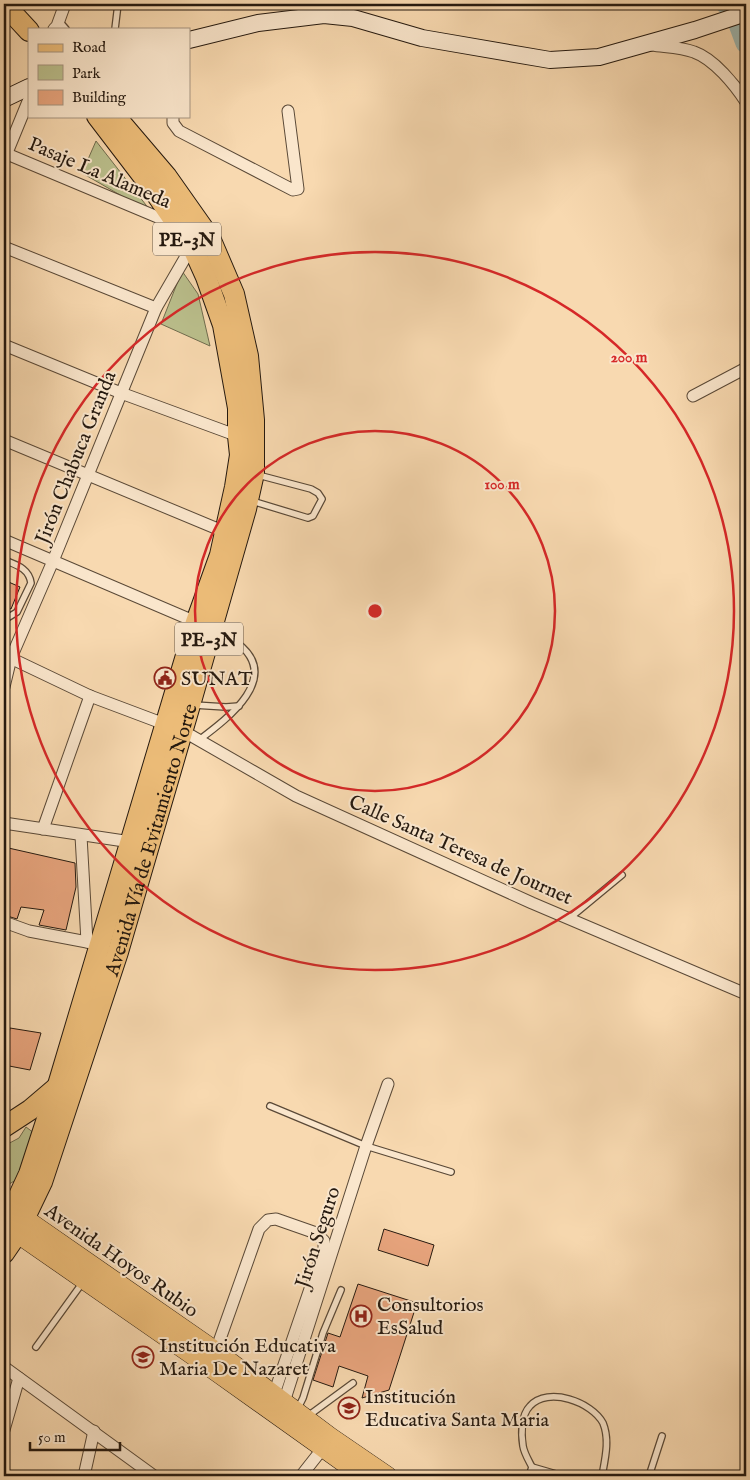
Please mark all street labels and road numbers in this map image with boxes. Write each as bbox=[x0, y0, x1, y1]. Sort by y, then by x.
street label: Pasaje La Alameda bbox=[24, 132, 175, 215]
road number: PE-3N bbox=[153, 222, 221, 255]
street label: Jirón Chabuca Granda bbox=[30, 367, 123, 550]
road number: PE-3N bbox=[175, 622, 243, 656]
street label: Avenida Vía de Evitamiento Norte bbox=[100, 701, 204, 980]
street label: Calle Santa Teresa de Journet bbox=[345, 790, 576, 911]
street label: Jirón Seguro bbox=[290, 1183, 347, 1293]
street label: Avenida Hoyos Rubio bbox=[39, 1198, 203, 1324]

